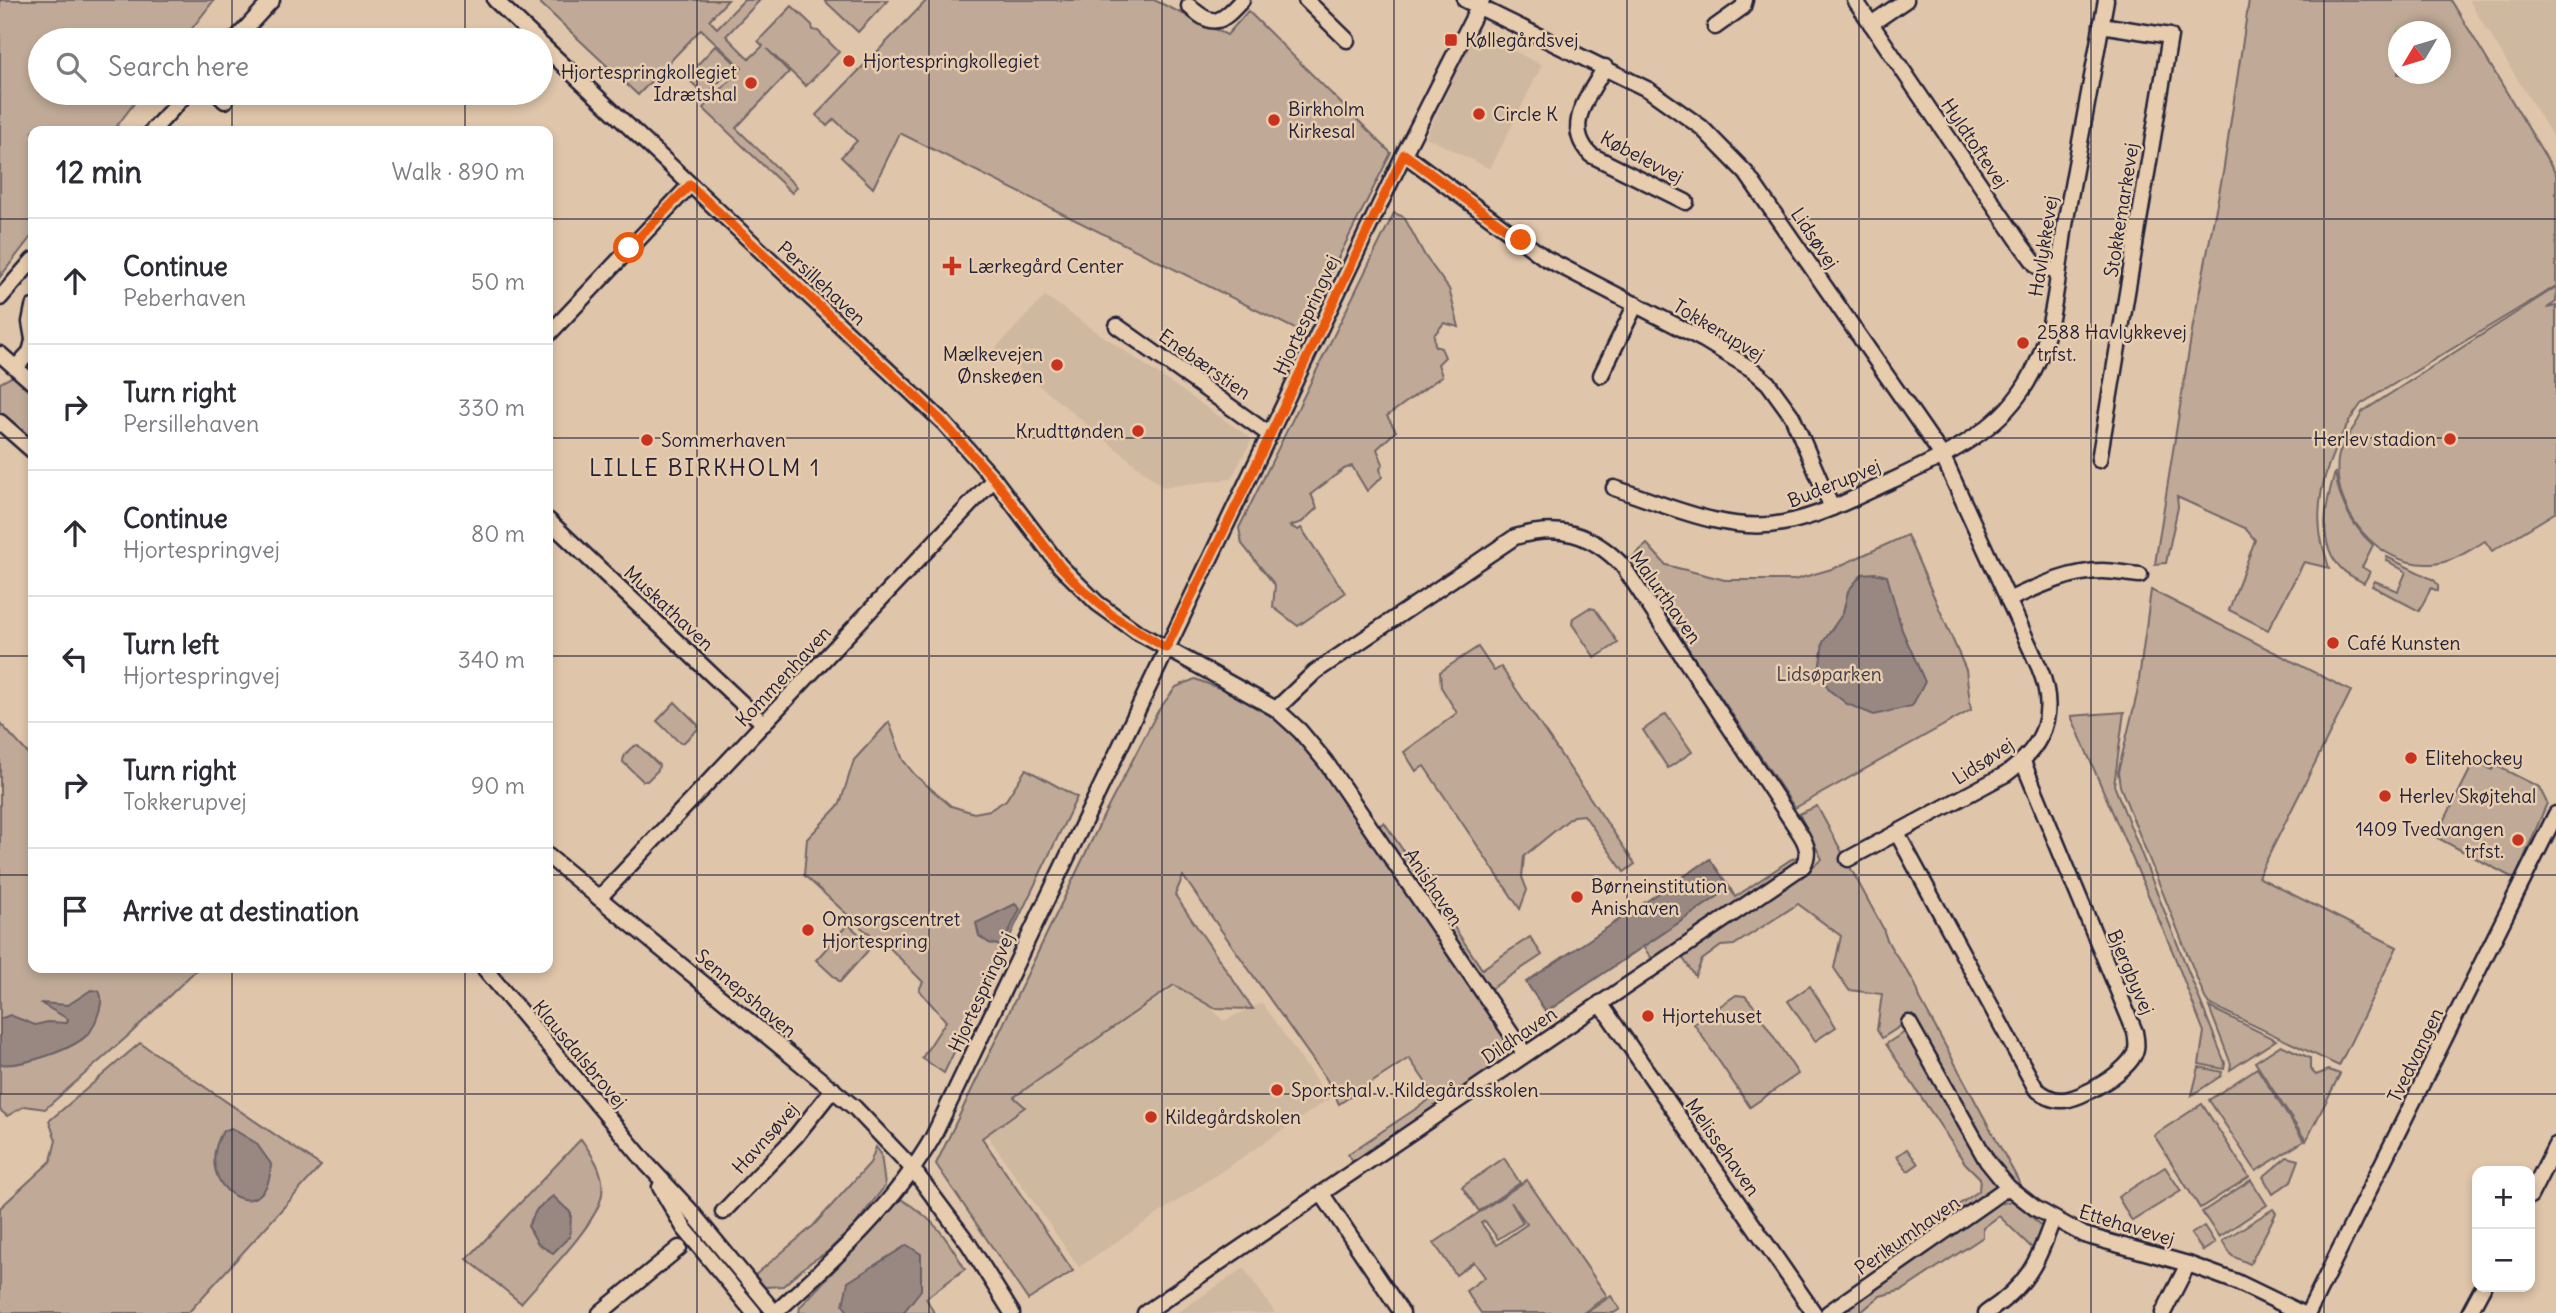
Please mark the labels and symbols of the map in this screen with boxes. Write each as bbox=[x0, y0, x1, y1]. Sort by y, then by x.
north arrow bbox=[2388, 21, 2451, 84]
place label: Køllegårdsvej bbox=[1465, 28, 1578, 52]
marker: Køllegårdsvej bbox=[1443, 32, 1459, 48]
place label: Hjortespringkollegiet bbox=[863, 49, 1039, 73]
marker: Hjortespringkollegiet bbox=[841, 53, 857, 69]
place label: Hjortespringkollegiet Idrætshal bbox=[561, 60, 737, 106]
marker: Hjortespringkollegiet Idrætshal bbox=[743, 75, 759, 91]
street label: Hyldtoftevej bbox=[1936, 94, 2014, 192]
place label: Birkholm Kirkesal bbox=[1288, 97, 1365, 143]
place label: Circle K bbox=[1493, 102, 1558, 126]
marker: Circle K bbox=[1471, 106, 1487, 122]
marker: Birkholm Kirkesal bbox=[1266, 112, 1282, 128]
street label: Købelevvej bbox=[1596, 125, 1688, 189]
street label: Stokkemarkevej bbox=[2099, 141, 2143, 279]
street label: Havlykkevej bbox=[2023, 194, 2063, 298]
street label: Lidsøvej bbox=[1786, 203, 1844, 273]
route end bbox=[1505, 224, 1536, 255]
route start bbox=[613, 232, 644, 263]
street label: Persillehaven bbox=[773, 236, 871, 330]
street label: Hjortespringvej bbox=[1268, 251, 1344, 379]
place label: Lærkegård Center bbox=[968, 254, 1124, 278]
marker: Lærkegård Center bbox=[942, 256, 962, 276]
street label: Tokkerupvej bbox=[1669, 293, 1769, 367]
place label: 2588 Havlykkevej trfst. bbox=[2037, 320, 2187, 366]
street label: Enebærstien bbox=[1154, 323, 1256, 405]
marker: 2588 Havlykkevej trfst. bbox=[2015, 335, 2031, 351]
place label: Mælkevejen Ønskeøen bbox=[943, 342, 1043, 388]
marker: Mælkevejen Ønskeøen bbox=[1049, 357, 1065, 373]
place label: Krudttønden bbox=[1016, 419, 1124, 443]
marker: Krudttønden bbox=[1130, 423, 1146, 439]
place label: Herlev stadion bbox=[2313, 427, 2436, 451]
place label: Sommerhaven bbox=[661, 428, 786, 452]
marker: Herlev stadion bbox=[2442, 431, 2458, 447]
marker: Sommerhaven bbox=[639, 432, 655, 448]
district label: LILLE BIRKHOLM 1 bbox=[589, 453, 821, 482]
street label: Buderupvej bbox=[1784, 453, 1884, 513]
street label: Malurthaven bbox=[1625, 546, 1707, 648]
street label: Muskathaven bbox=[619, 560, 719, 656]
street label: Kommenhaven bbox=[730, 621, 836, 731]
place label: Café Kunsten bbox=[2347, 631, 2460, 655]
marker: Café Kunsten bbox=[2325, 635, 2341, 651]
park label: Lidsøparken bbox=[1776, 662, 1882, 686]
street label: Lidsøvej bbox=[1948, 732, 2018, 790]
place label: Elitehockey bbox=[2425, 746, 2523, 770]
marker: Elitehockey bbox=[2403, 750, 2419, 766]
place label: Herlev Skøjtehal bbox=[2399, 784, 2536, 808]
marker: Herlev Skøjtehal bbox=[2377, 788, 2393, 804]
place label: 1409 Tvedvangen trfst. bbox=[2355, 817, 2504, 863]
marker: 1409 Tvedvangen trfst. bbox=[2510, 832, 2526, 848]
street label: Anishaven bbox=[1399, 844, 1469, 930]
place label: Børneinstitution Anishaven bbox=[1591, 874, 1728, 920]
marker: Børneinstitution Anishaven bbox=[1569, 889, 1585, 905]
place label: Omsorgscentret Hjortespring bbox=[822, 907, 960, 953]
marker: Omsorgscentret Hjortespring bbox=[800, 922, 816, 938]
street label: Bjergbyvej bbox=[2102, 926, 2160, 1018]
street label: Hjortespringvej bbox=[943, 928, 1019, 1056]
street label: Sennepshaven bbox=[690, 944, 802, 1042]
street label: Klausdalsbrovej bbox=[528, 995, 632, 1113]
street label: Dildhaven bbox=[1477, 1001, 1561, 1069]
place label: Hjortehuset bbox=[1662, 1004, 1762, 1028]
street label: Tvedvangen bbox=[2382, 1004, 2448, 1106]
marker: Hjortehuset bbox=[1640, 1008, 1656, 1024]
place label: Sportshal v. Kildegårdsskolen bbox=[1291, 1078, 1538, 1102]
marker: Sportshal v. Kildegårdsskolen bbox=[1269, 1082, 1285, 1098]
street label: Melissehaven bbox=[1681, 1093, 1765, 1201]
street label: Havnsøvej bbox=[727, 1097, 803, 1179]
place label: Kildegårdskolen bbox=[1165, 1105, 1301, 1129]
marker: Kildegårdskolen bbox=[1143, 1109, 1159, 1125]
street label: Perikumhaven bbox=[1850, 1190, 1964, 1280]
street label: Ettehavevej bbox=[2076, 1199, 2178, 1251]

